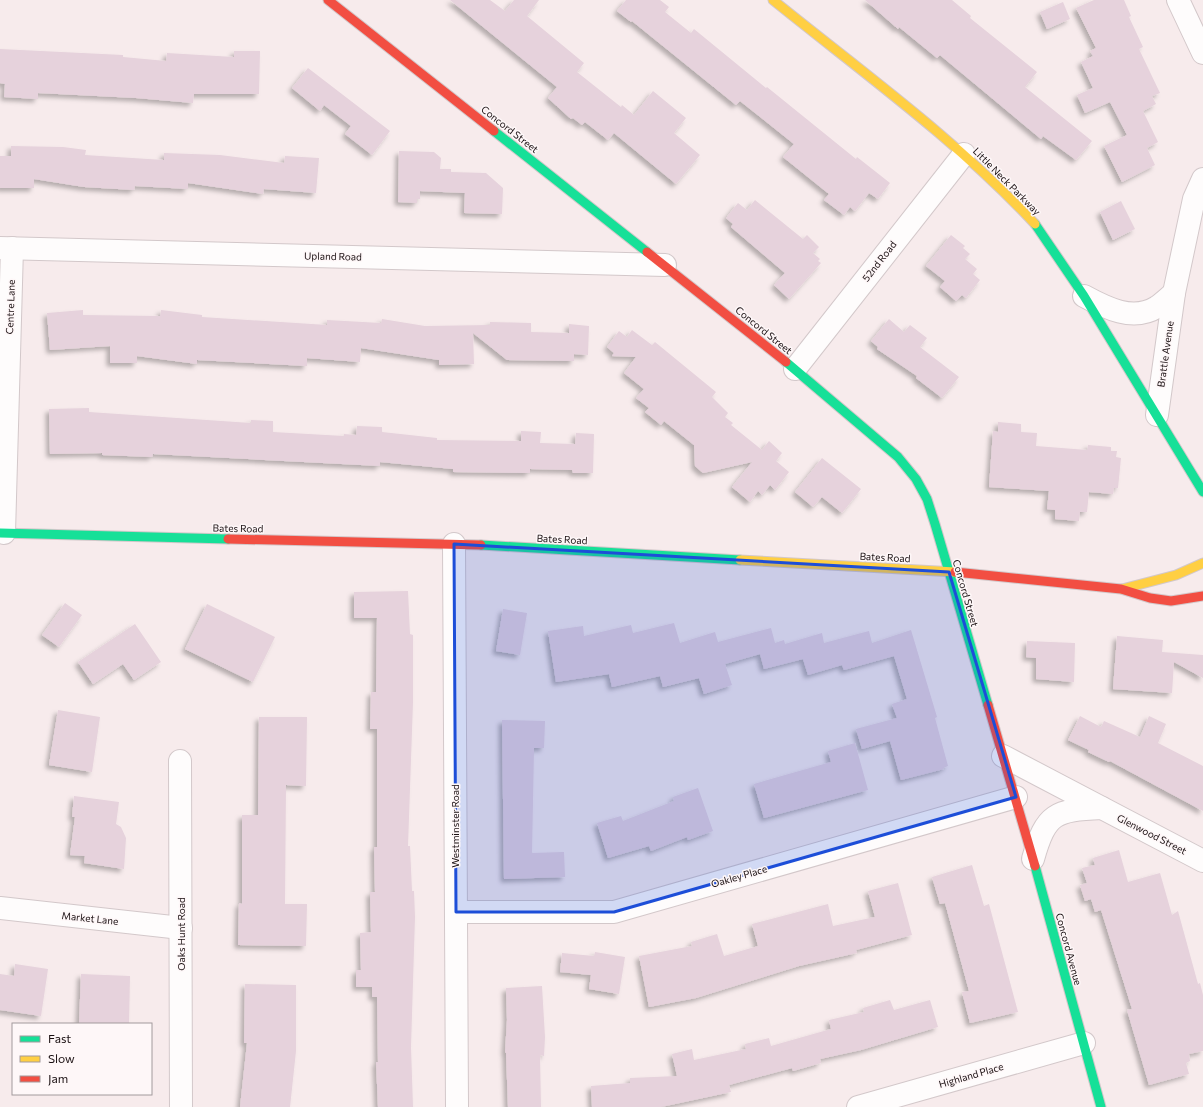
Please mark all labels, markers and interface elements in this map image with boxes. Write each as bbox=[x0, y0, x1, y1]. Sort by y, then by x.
street label: Concord Street bbox=[479, 103, 541, 155]
street label: Little Neck Parkway bbox=[971, 145, 1043, 217]
street label: 52nd Road bbox=[859, 238, 899, 284]
street label: Upland Road bbox=[304, 249, 362, 263]
street label: Centre Lane bbox=[3, 279, 17, 335]
street label: Concord Street bbox=[733, 304, 795, 356]
street label: Brattle Avenue bbox=[1154, 320, 1176, 388]
street label: Bates Road bbox=[212, 522, 264, 534]
street label: Bates Road bbox=[536, 532, 588, 546]
street label: Bates Road bbox=[859, 550, 911, 564]
street label: Concord Street bbox=[951, 558, 981, 628]
street label: Westminster Road bbox=[449, 784, 461, 868]
street label: Glenwood Street bbox=[1115, 811, 1189, 857]
street label: Oakley Place bbox=[710, 862, 768, 890]
street label: Oaks Hunt Road bbox=[175, 897, 187, 971]
street label: Market Lane bbox=[61, 909, 119, 927]
street label: Concord Avenue bbox=[1054, 912, 1084, 986]
legend bbox=[12, 1023, 152, 1095]
text: Fast bbox=[48, 1031, 71, 1045]
text: Slow bbox=[48, 1051, 75, 1065]
street label: Highland Place bbox=[937, 1060, 1005, 1090]
text: Jam bbox=[48, 1071, 68, 1086]

